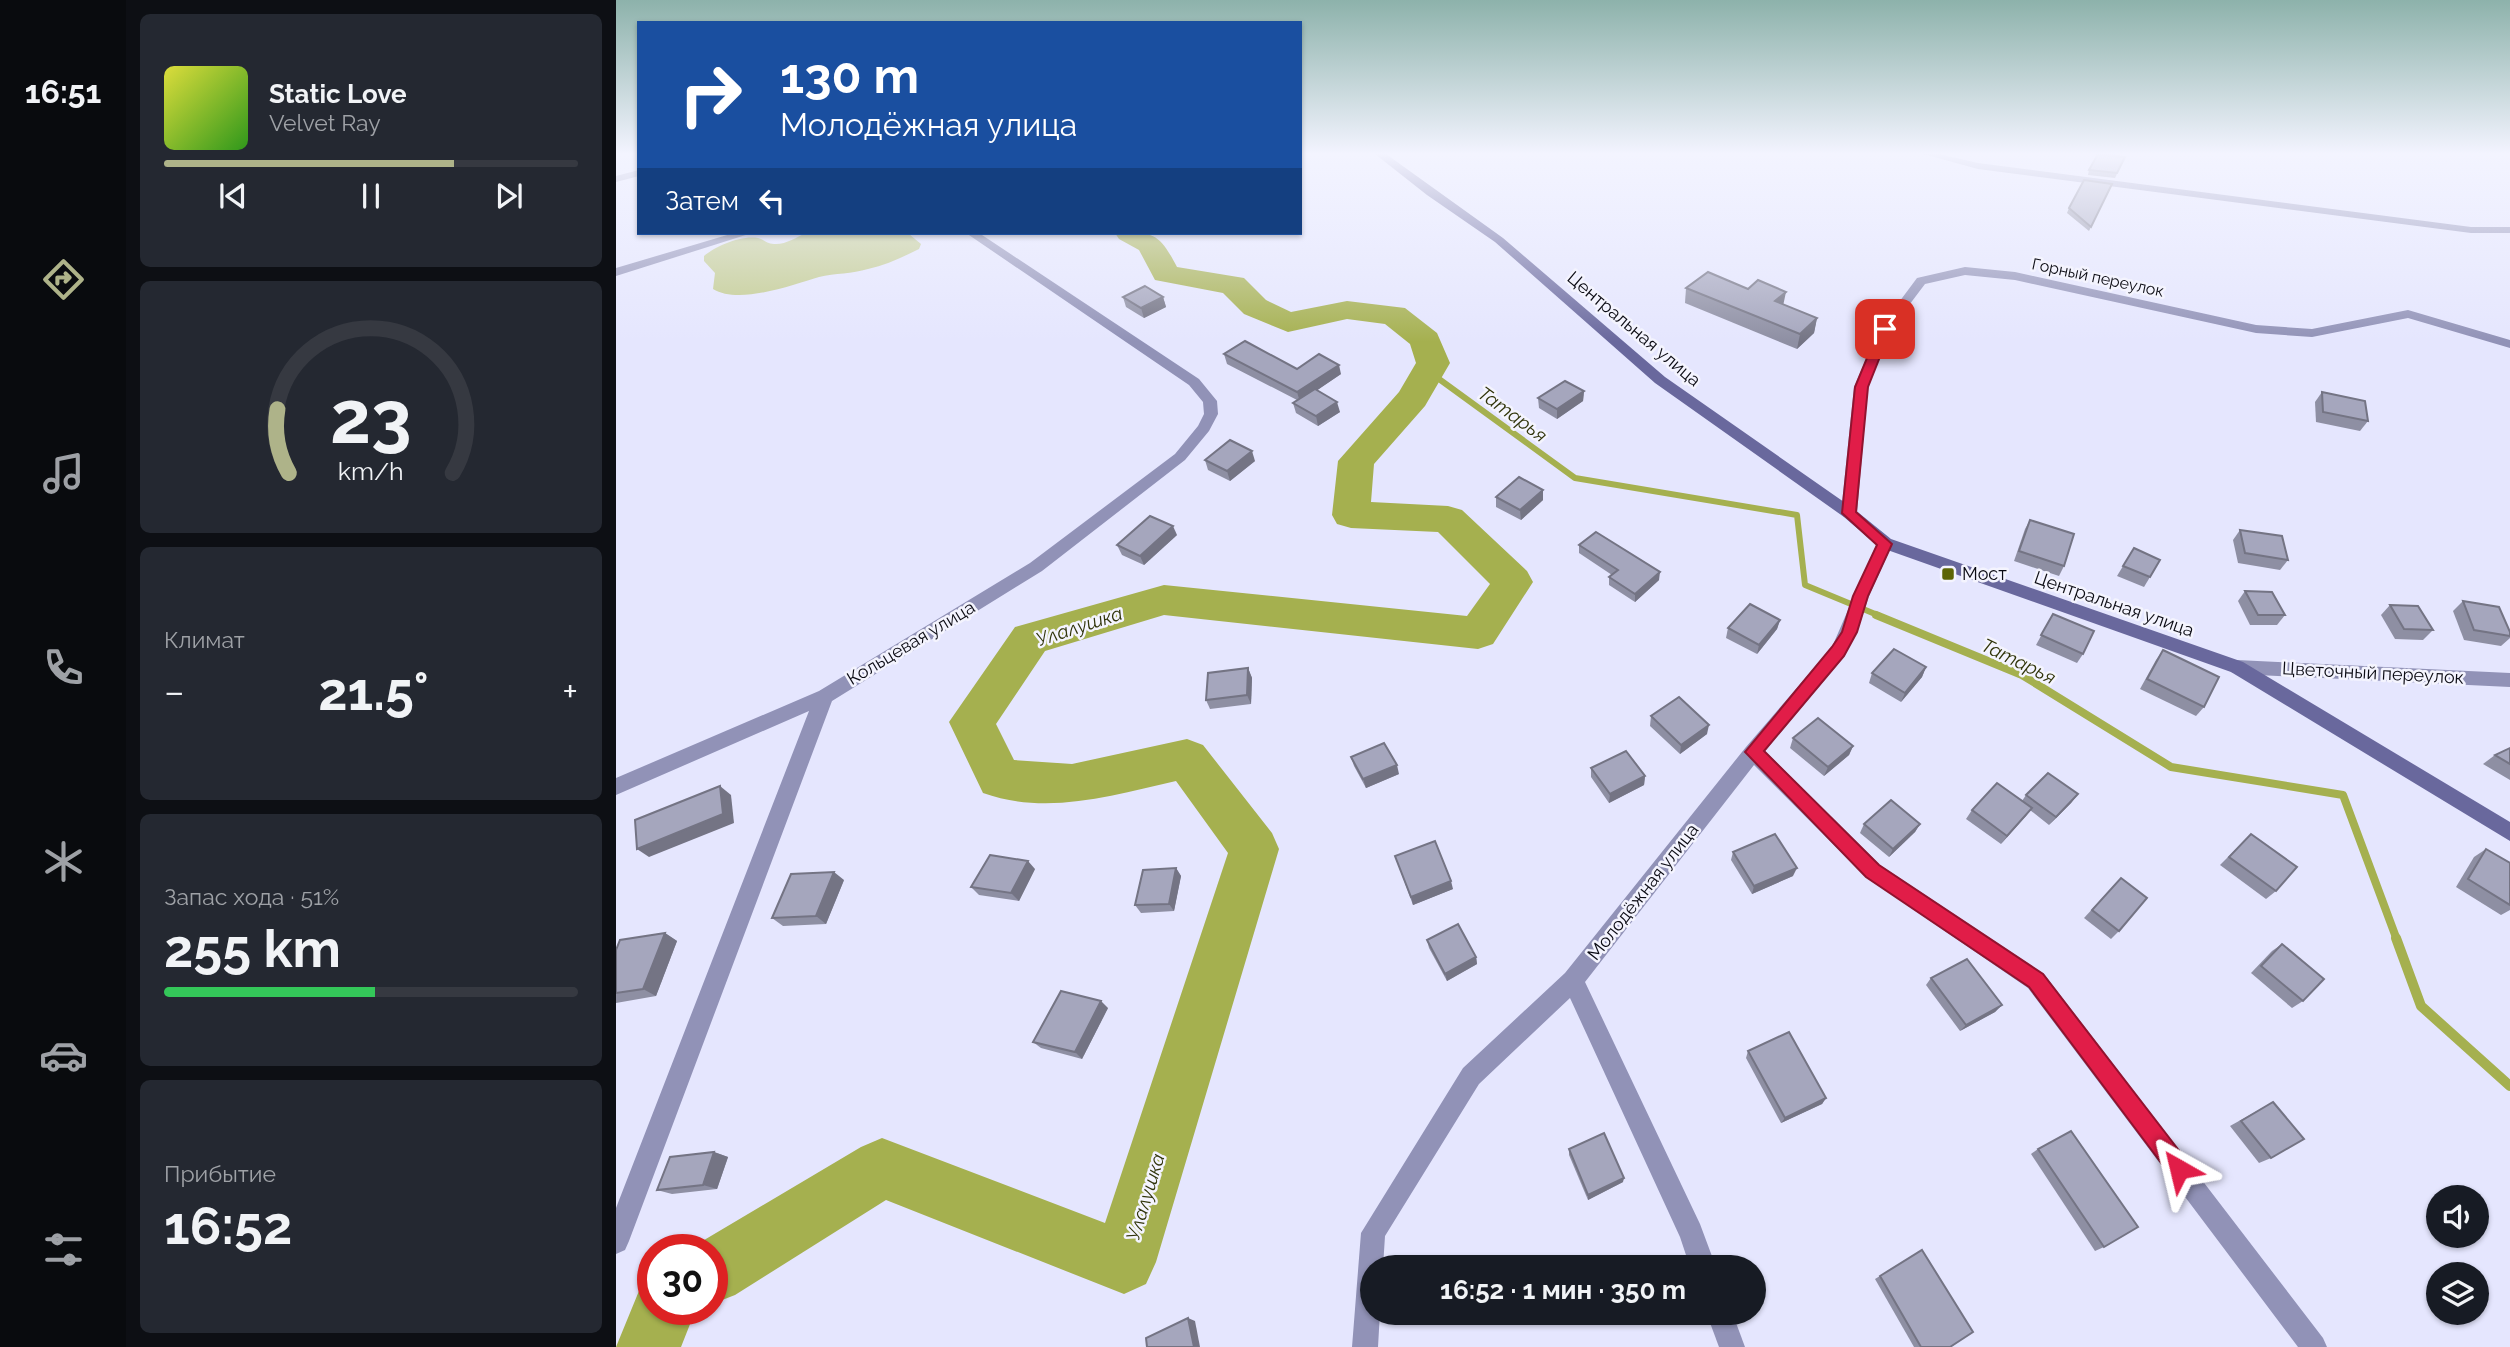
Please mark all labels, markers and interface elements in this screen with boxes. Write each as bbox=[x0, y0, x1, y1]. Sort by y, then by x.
text: 130 m bbox=[780, 47, 919, 104]
icon: right bbox=[665, 49, 756, 140]
text: 16:51 bbox=[25, 73, 101, 110]
text: Static Love bbox=[269, 79, 407, 109]
text: Молодёжная улица bbox=[780, 106, 1077, 143]
text: Velvet Ray bbox=[269, 109, 381, 136]
icon: previous bbox=[214, 177, 252, 215]
icon: pause bbox=[352, 177, 390, 215]
icon: next bbox=[490, 177, 528, 215]
icon: left bbox=[753, 182, 791, 220]
text: Затем bbox=[665, 186, 739, 216]
street label: Горный переулок bbox=[2030, 254, 2166, 301]
icon: directions bbox=[39, 255, 88, 304]
street label: Центральная улица bbox=[1563, 267, 1705, 390]
pin bbox=[1855, 299, 1915, 359]
icon: arrive bbox=[1866, 310, 1904, 348]
text: 23 bbox=[330, 375, 412, 460]
water label: Татарья bbox=[1474, 382, 1552, 446]
icon: music bbox=[39, 449, 88, 498]
text: km/h bbox=[338, 456, 404, 486]
place label: Мост bbox=[1962, 563, 2007, 584]
marker: Мост bbox=[1940, 566, 1956, 582]
street label: Центральная улица bbox=[2032, 566, 2197, 641]
street label: Кольцевая улица bbox=[843, 596, 978, 689]
water label: Улалушка bbox=[1033, 602, 1125, 650]
text: Климат bbox=[164, 626, 245, 653]
water label: Татарья bbox=[1978, 634, 2060, 688]
icon: phone bbox=[39, 643, 88, 692]
street label: Цветочный переулок bbox=[2281, 657, 2465, 688]
text: 21.5° bbox=[318, 661, 429, 722]
text: − bbox=[164, 669, 184, 714]
text: + bbox=[562, 669, 578, 714]
street label: Молодёжная улица bbox=[1583, 819, 1702, 964]
icon: climate bbox=[39, 837, 88, 886]
text: Запас хода · 51% bbox=[164, 883, 339, 910]
text: 255 km bbox=[164, 918, 341, 979]
icon: car bbox=[39, 1031, 88, 1080]
position arrow bbox=[2142, 1132, 2216, 1206]
water label: Улалушка bbox=[1121, 1151, 1169, 1243]
text: Прибытие bbox=[164, 1160, 276, 1187]
map controls bbox=[2426, 1185, 2489, 1325]
button: sound bbox=[2426, 1185, 2489, 1248]
text: 16:52 bbox=[164, 1195, 292, 1256]
icon: filters bbox=[39, 1225, 88, 1274]
speed limit sign: 30 bbox=[637, 1234, 728, 1325]
button: layers bbox=[2426, 1262, 2489, 1325]
text: 16:52 · 1 мин · 350 m bbox=[1440, 1275, 1686, 1305]

